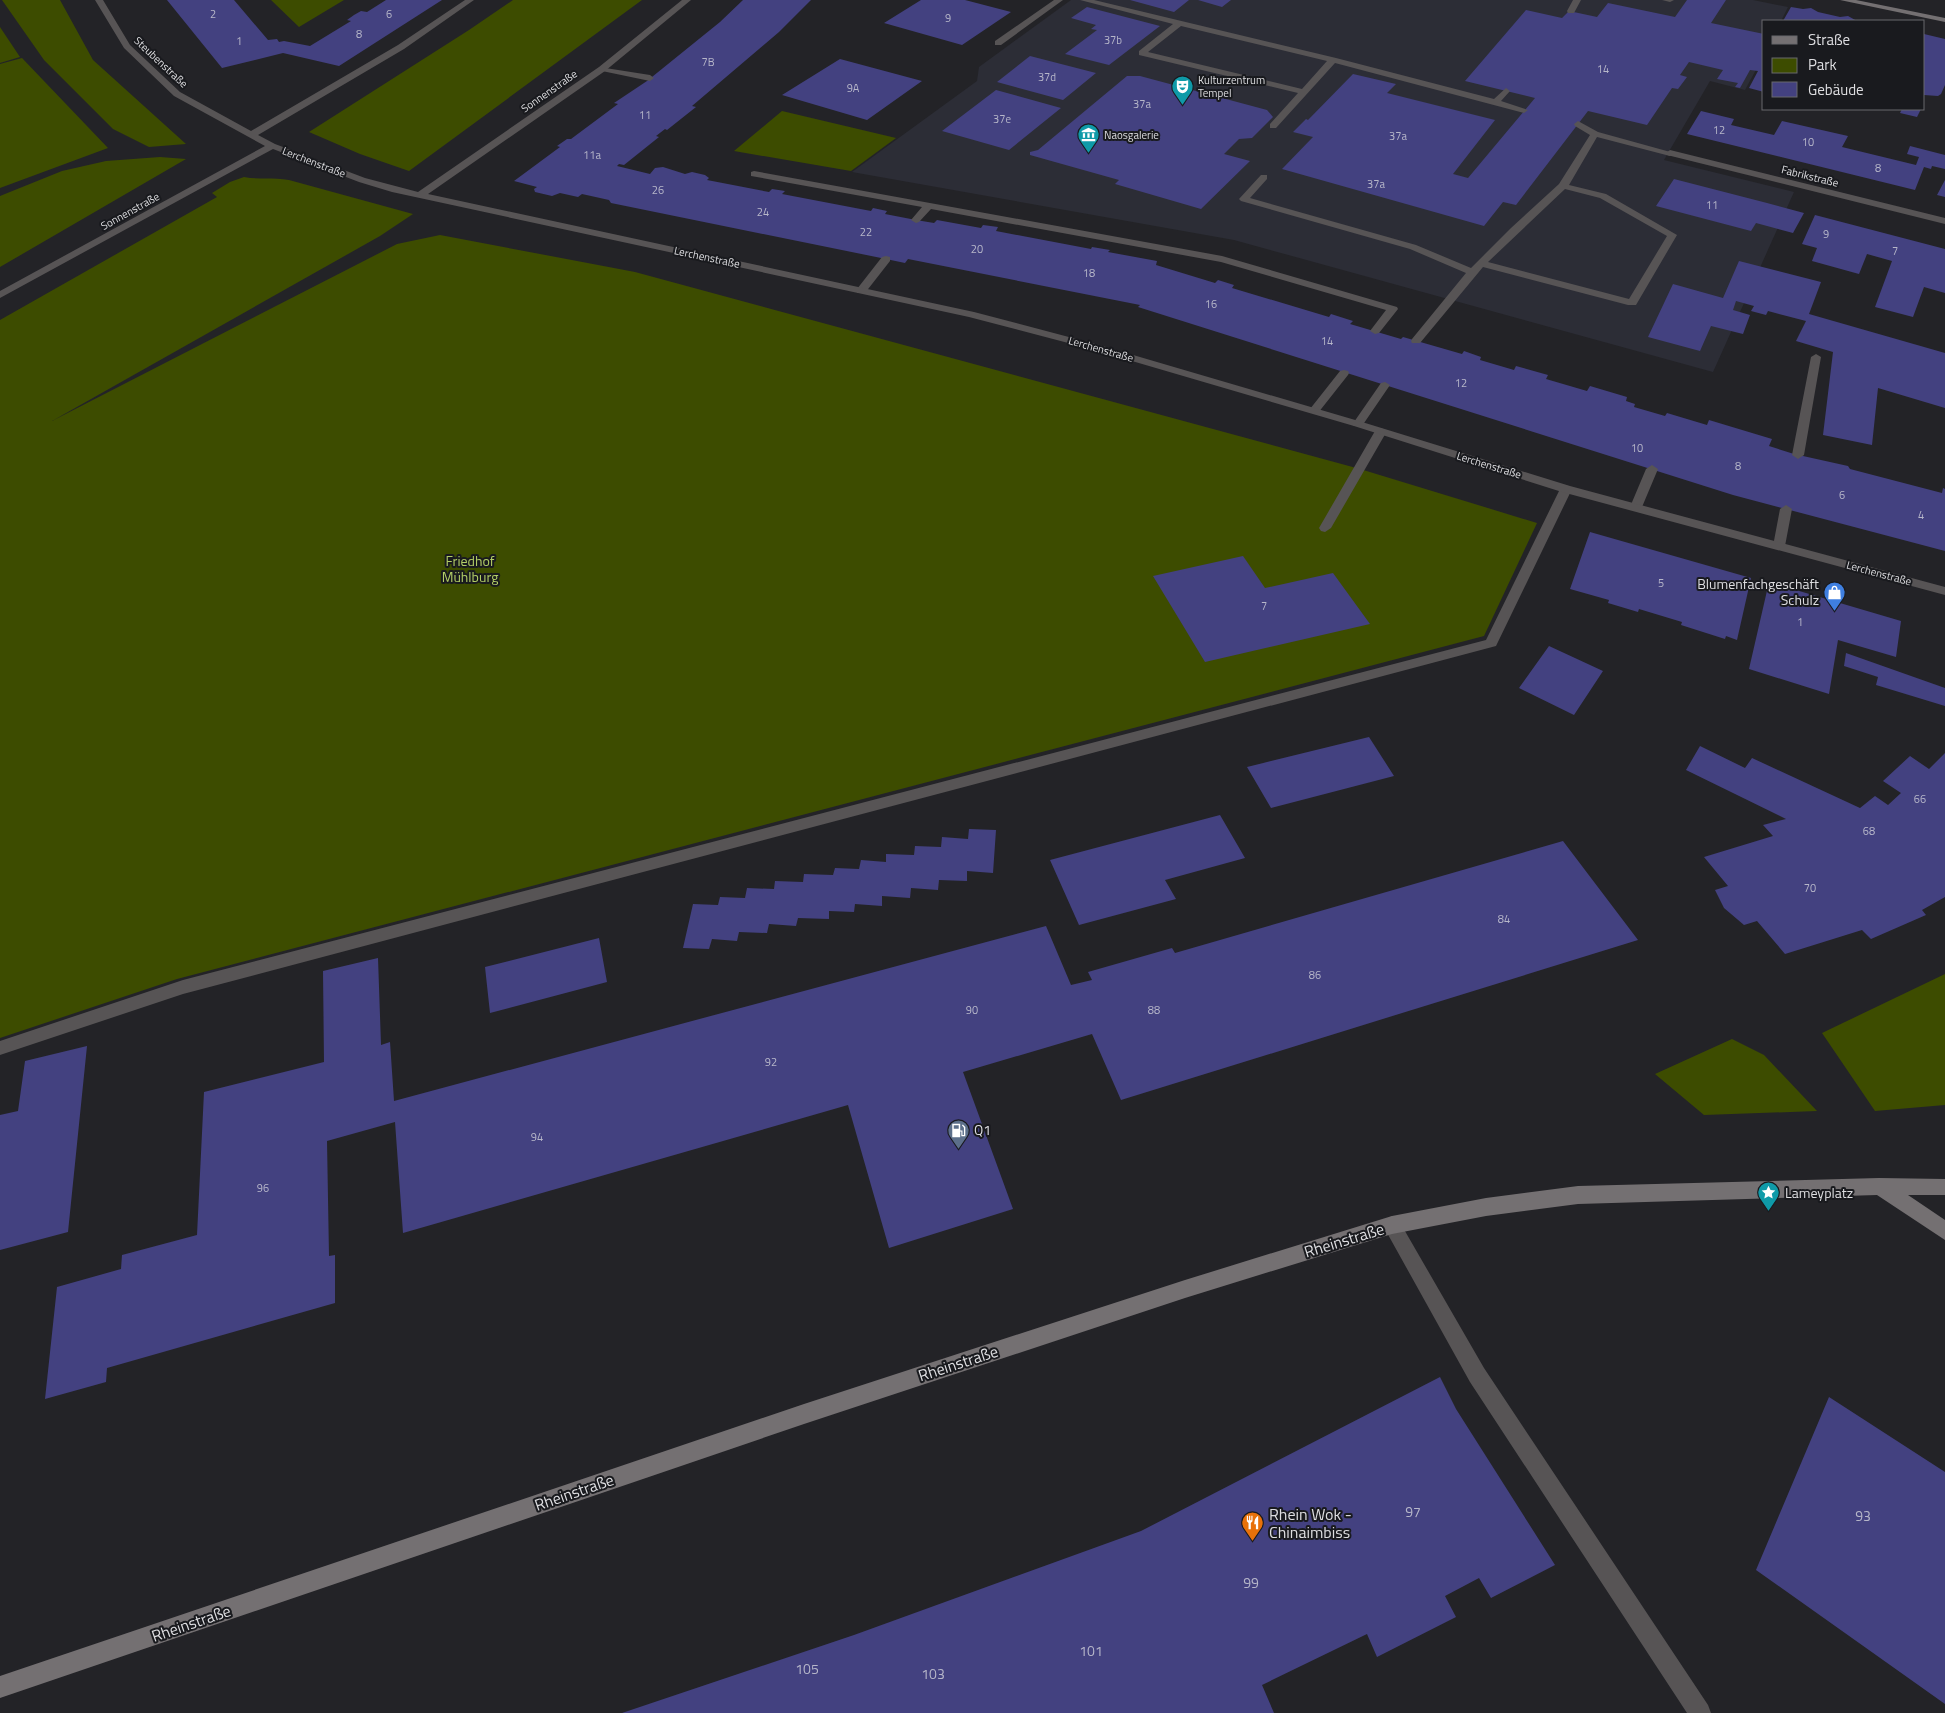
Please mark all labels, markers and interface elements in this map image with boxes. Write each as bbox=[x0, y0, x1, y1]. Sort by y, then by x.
house number: 2 bbox=[210, 6, 216, 22]
house number: 6 bbox=[386, 6, 392, 22]
house number: 9 bbox=[945, 10, 951, 26]
legend bbox=[1762, 20, 1925, 110]
house number: 8 bbox=[356, 26, 362, 42]
text: Straße bbox=[1808, 28, 1850, 51]
house number: 37b bbox=[1104, 32, 1122, 48]
street label: Steubenstraße bbox=[130, 33, 192, 92]
house number: 1 bbox=[236, 33, 242, 49]
text: Park bbox=[1808, 53, 1837, 76]
house number: 7B bbox=[702, 54, 715, 70]
house number: 14 bbox=[1597, 61, 1609, 77]
street label: Sonnenstraße bbox=[518, 65, 581, 116]
house number: 37d bbox=[1038, 69, 1056, 85]
place label: Kulturzentrum Tempel bbox=[1198, 72, 1265, 101]
theatre icon: Kulturzentrum Tempel bbox=[1170, 74, 1194, 105]
text: Gebäude bbox=[1808, 78, 1864, 101]
house number: 9A bbox=[847, 80, 860, 96]
house number: 37a bbox=[1133, 96, 1151, 112]
house number: 11 bbox=[639, 107, 651, 123]
house number: 37e bbox=[993, 111, 1011, 127]
house number: 12 bbox=[1713, 122, 1725, 138]
museum icon: Naosgalerie bbox=[1076, 123, 1100, 154]
place label: Naosgalerie bbox=[1104, 127, 1159, 143]
house number: 37a bbox=[1389, 128, 1407, 144]
house number: 10 bbox=[1802, 134, 1814, 150]
street label: Lerchenstraße bbox=[280, 143, 348, 182]
house number: 11a bbox=[583, 147, 601, 163]
house number: 8 bbox=[1875, 160, 1881, 176]
street label: Fabrikstraße bbox=[1780, 161, 1841, 191]
house number: 37a bbox=[1367, 176, 1385, 192]
house number: 26 bbox=[652, 182, 664, 198]
street label: Sonnenstraße bbox=[98, 188, 163, 234]
house number: 11 bbox=[1706, 197, 1718, 213]
house number: 24 bbox=[757, 204, 769, 220]
house number: 22 bbox=[860, 224, 872, 240]
house number: 9 bbox=[1823, 226, 1829, 242]
house number: 20 bbox=[971, 241, 983, 257]
street label: Lerchenstraße bbox=[673, 242, 742, 272]
house number: 7 bbox=[1892, 243, 1898, 259]
house number: 18 bbox=[1083, 265, 1095, 281]
house number: 16 bbox=[1205, 296, 1217, 312]
street label: Lerchenstraße bbox=[1067, 332, 1136, 366]
house number: 14 bbox=[1321, 333, 1333, 349]
house number: 12 bbox=[1455, 375, 1467, 391]
house number: 10 bbox=[1631, 440, 1643, 456]
street label: Lerchenstraße bbox=[1455, 448, 1524, 483]
house number: 8 bbox=[1735, 458, 1741, 474]
house number: 6 bbox=[1839, 487, 1845, 503]
house number: 4 bbox=[1918, 507, 1924, 523]
park label: Friedhof Mühlburg bbox=[442, 550, 498, 587]
street label: Lerchenstraße bbox=[1845, 557, 1914, 589]
place label: Blumenfachgeschäft Schulz bbox=[1697, 573, 1819, 610]
house number: 5 bbox=[1658, 575, 1664, 591]
shop icon: Blumenfachgeschäft Schulz bbox=[1823, 580, 1847, 611]
house number: 7 bbox=[1261, 598, 1267, 614]
house number: 1 bbox=[1797, 614, 1803, 630]
house number: 66 bbox=[1914, 791, 1926, 807]
house number: 68 bbox=[1863, 823, 1875, 839]
house number: 70 bbox=[1804, 880, 1816, 896]
house number: 84 bbox=[1498, 911, 1510, 927]
house number: 86 bbox=[1309, 967, 1321, 983]
house number: 90 bbox=[966, 1002, 978, 1018]
house number: 88 bbox=[1148, 1002, 1160, 1018]
house number: 92 bbox=[765, 1054, 777, 1070]
fuel station icon: Q1 bbox=[946, 1118, 970, 1149]
place label: Q1 bbox=[974, 1119, 991, 1140]
house number: 94 bbox=[531, 1129, 543, 1145]
house number: 96 bbox=[257, 1180, 269, 1196]
place icon: Lameyplatz bbox=[1757, 1181, 1781, 1212]
place label: Lameyplatz bbox=[1785, 1182, 1853, 1203]
street label: Rheinstraße bbox=[1301, 1216, 1387, 1264]
street label: Rheinstraße bbox=[915, 1339, 1001, 1387]
street label: Rheinstraße bbox=[531, 1467, 617, 1517]
house number: 97 bbox=[1405, 1501, 1421, 1522]
place label: Rhein Wok - Chinaimbiss bbox=[1269, 1502, 1352, 1544]
house number: 93 bbox=[1855, 1505, 1871, 1526]
restaurant icon: Rhein Wok - Chinaimbiss bbox=[1241, 1511, 1265, 1542]
house number: 99 bbox=[1243, 1572, 1259, 1593]
street label: Rheinstraße bbox=[148, 1598, 234, 1648]
house number: 101 bbox=[1079, 1640, 1103, 1661]
house number: 105 bbox=[795, 1658, 819, 1679]
house number: 103 bbox=[921, 1663, 945, 1684]

